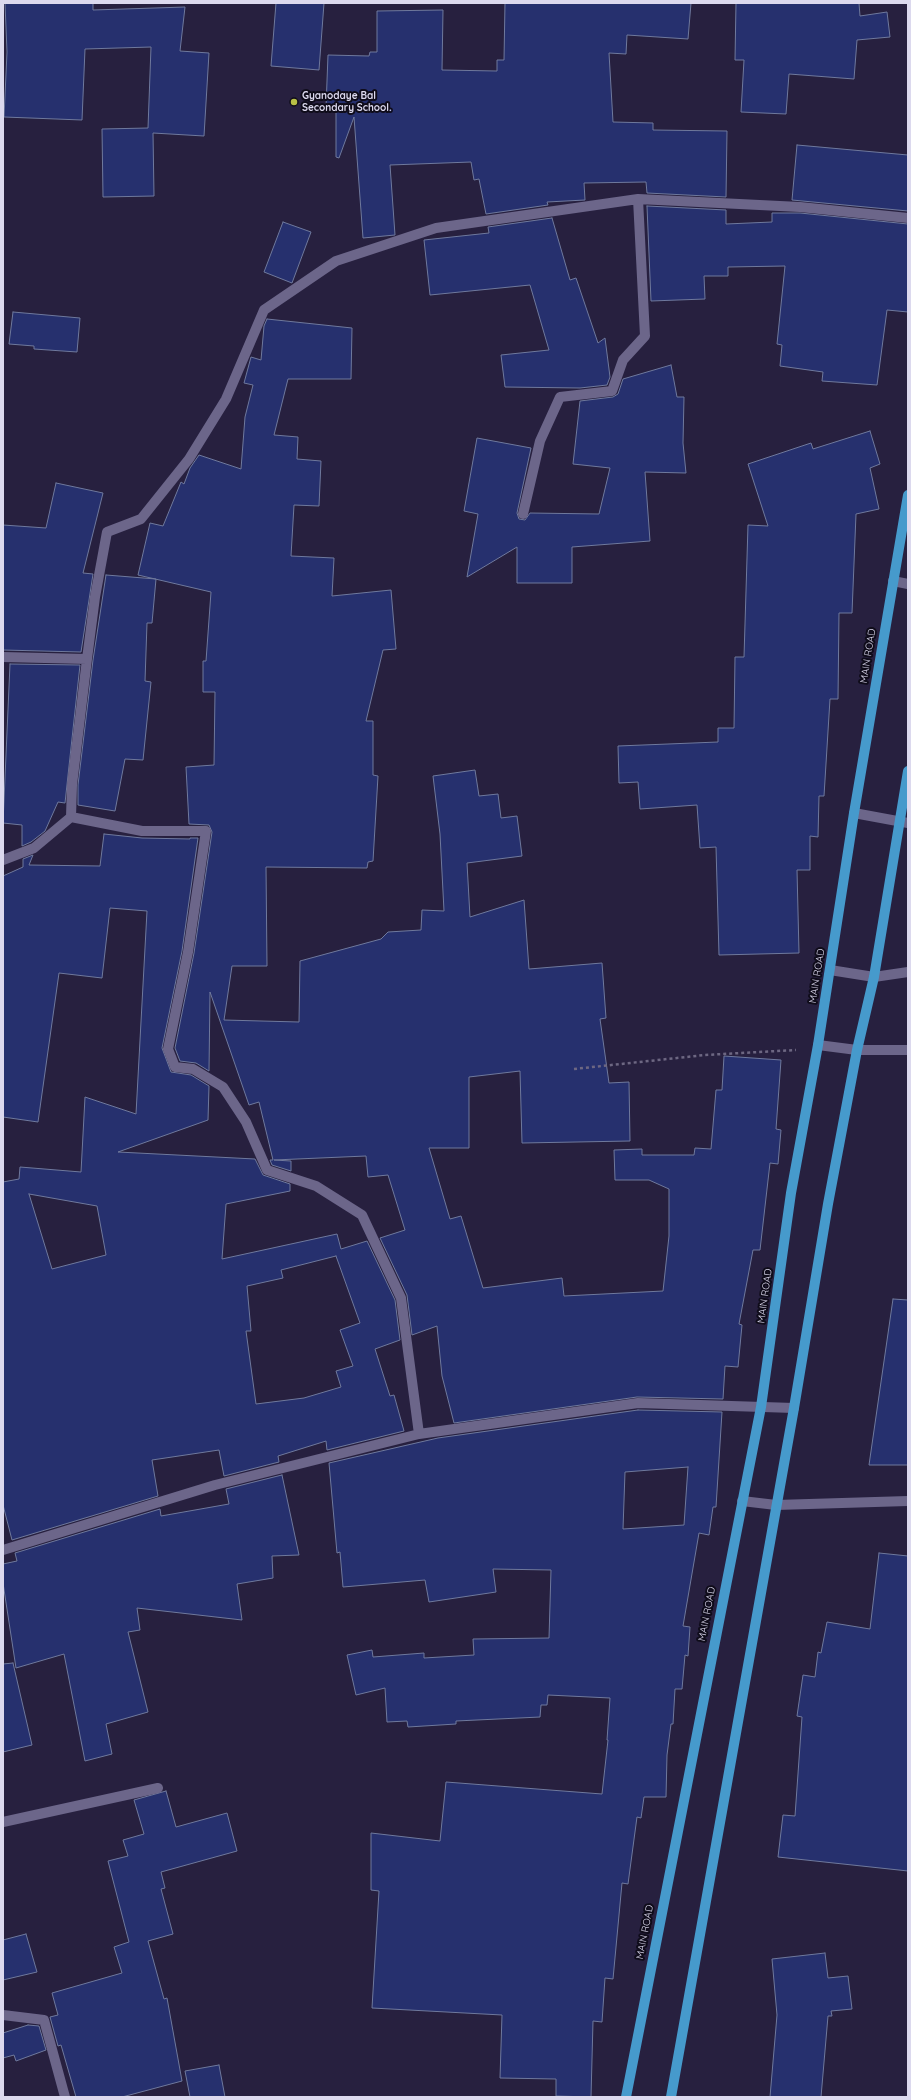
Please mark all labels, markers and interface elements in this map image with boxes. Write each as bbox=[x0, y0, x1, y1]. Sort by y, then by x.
place label: Gyanodaye Bal Secondary School. bbox=[302, 90, 392, 114]
marker: Gyanodaye Bal Secondary School. bbox=[289, 97, 299, 107]
street label: MAIN ROAD bbox=[858, 628, 878, 684]
street label: MAIN ROAD bbox=[807, 948, 827, 1004]
street label: MAIN ROAD bbox=[755, 1268, 775, 1324]
street label: MAIN ROAD bbox=[696, 1586, 718, 1642]
street label: MAIN ROAD bbox=[634, 1904, 656, 1960]

